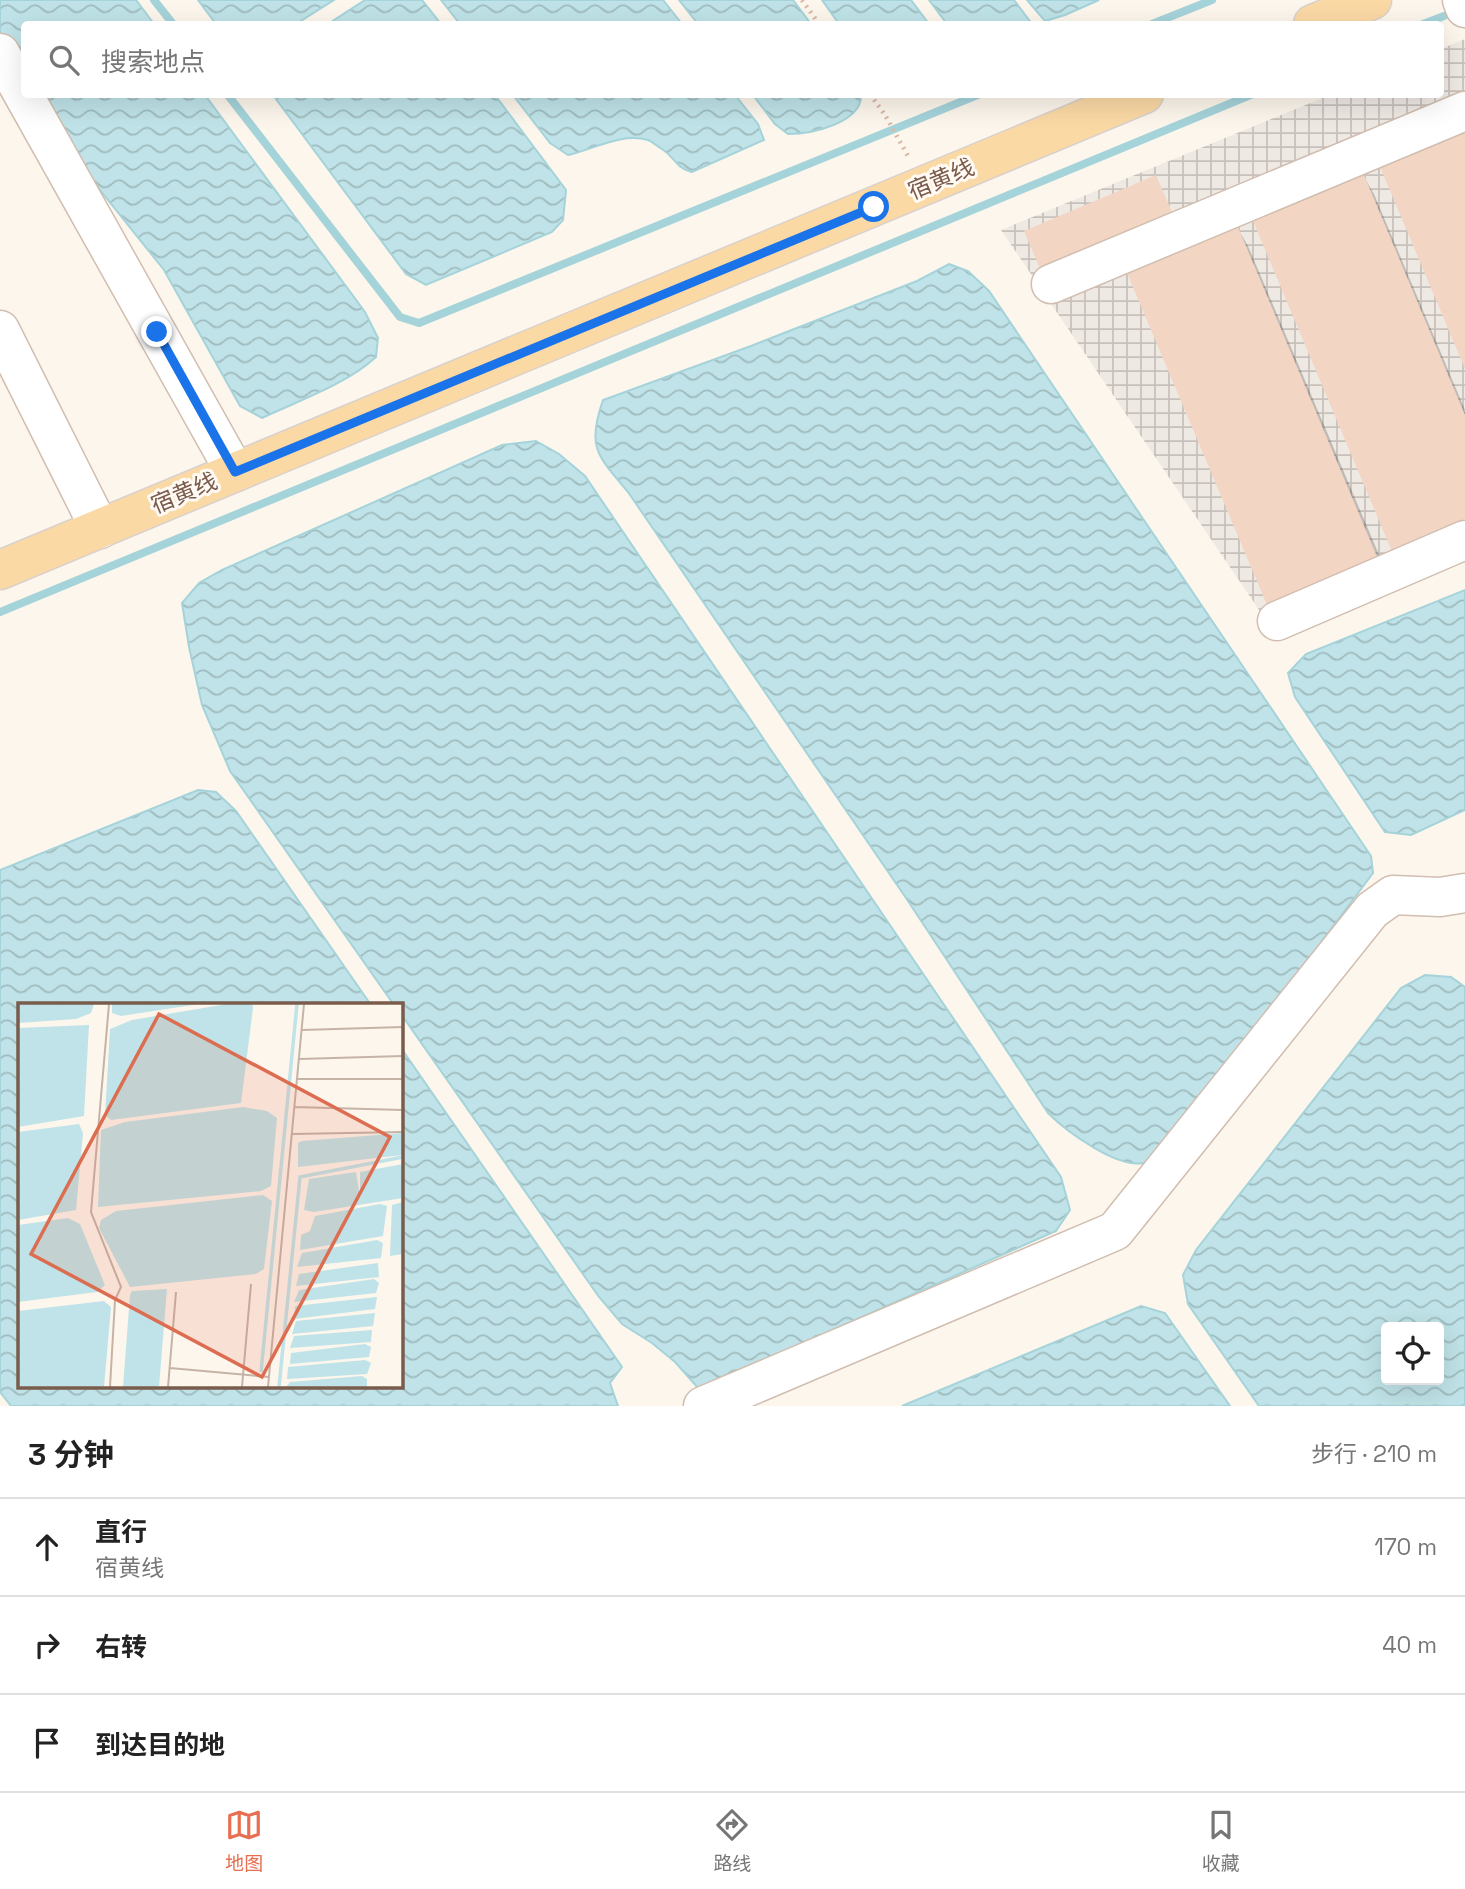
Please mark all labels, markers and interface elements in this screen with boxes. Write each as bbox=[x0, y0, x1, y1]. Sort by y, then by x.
search box bbox=[21, 21, 1444, 98]
icon: search bbox=[45, 41, 83, 79]
text: 搜索地点 bbox=[101, 45, 205, 79]
street label: 宿黄线 bbox=[903, 152, 979, 206]
route start bbox=[858, 191, 889, 222]
route end bbox=[141, 316, 172, 347]
street label: 宿黄线 bbox=[146, 466, 222, 520]
inset map bbox=[18, 1003, 402, 1388]
map controls bbox=[1381, 1322, 1444, 1385]
button: locate bbox=[1381, 1322, 1444, 1385]
text: 3 分钟 bbox=[28, 1435, 114, 1474]
text: 步行 · 210 m bbox=[1311, 1439, 1437, 1469]
text: 直行 bbox=[95, 1515, 147, 1549]
icon: ahead bbox=[28, 1528, 66, 1566]
text: 170 m bbox=[1374, 1532, 1437, 1562]
text: 宿黄线 bbox=[95, 1553, 164, 1583]
icon: right bbox=[28, 1626, 66, 1664]
text: 右转 bbox=[95, 1630, 147, 1664]
text: 40 m bbox=[1382, 1630, 1437, 1660]
icon: arrive bbox=[28, 1724, 66, 1762]
text: 到达目的地 bbox=[95, 1728, 225, 1762]
tab: 地图 bbox=[225, 1806, 263, 1876]
tab: 路线 bbox=[713, 1806, 752, 1876]
tab: 收藏 bbox=[1202, 1806, 1240, 1876]

